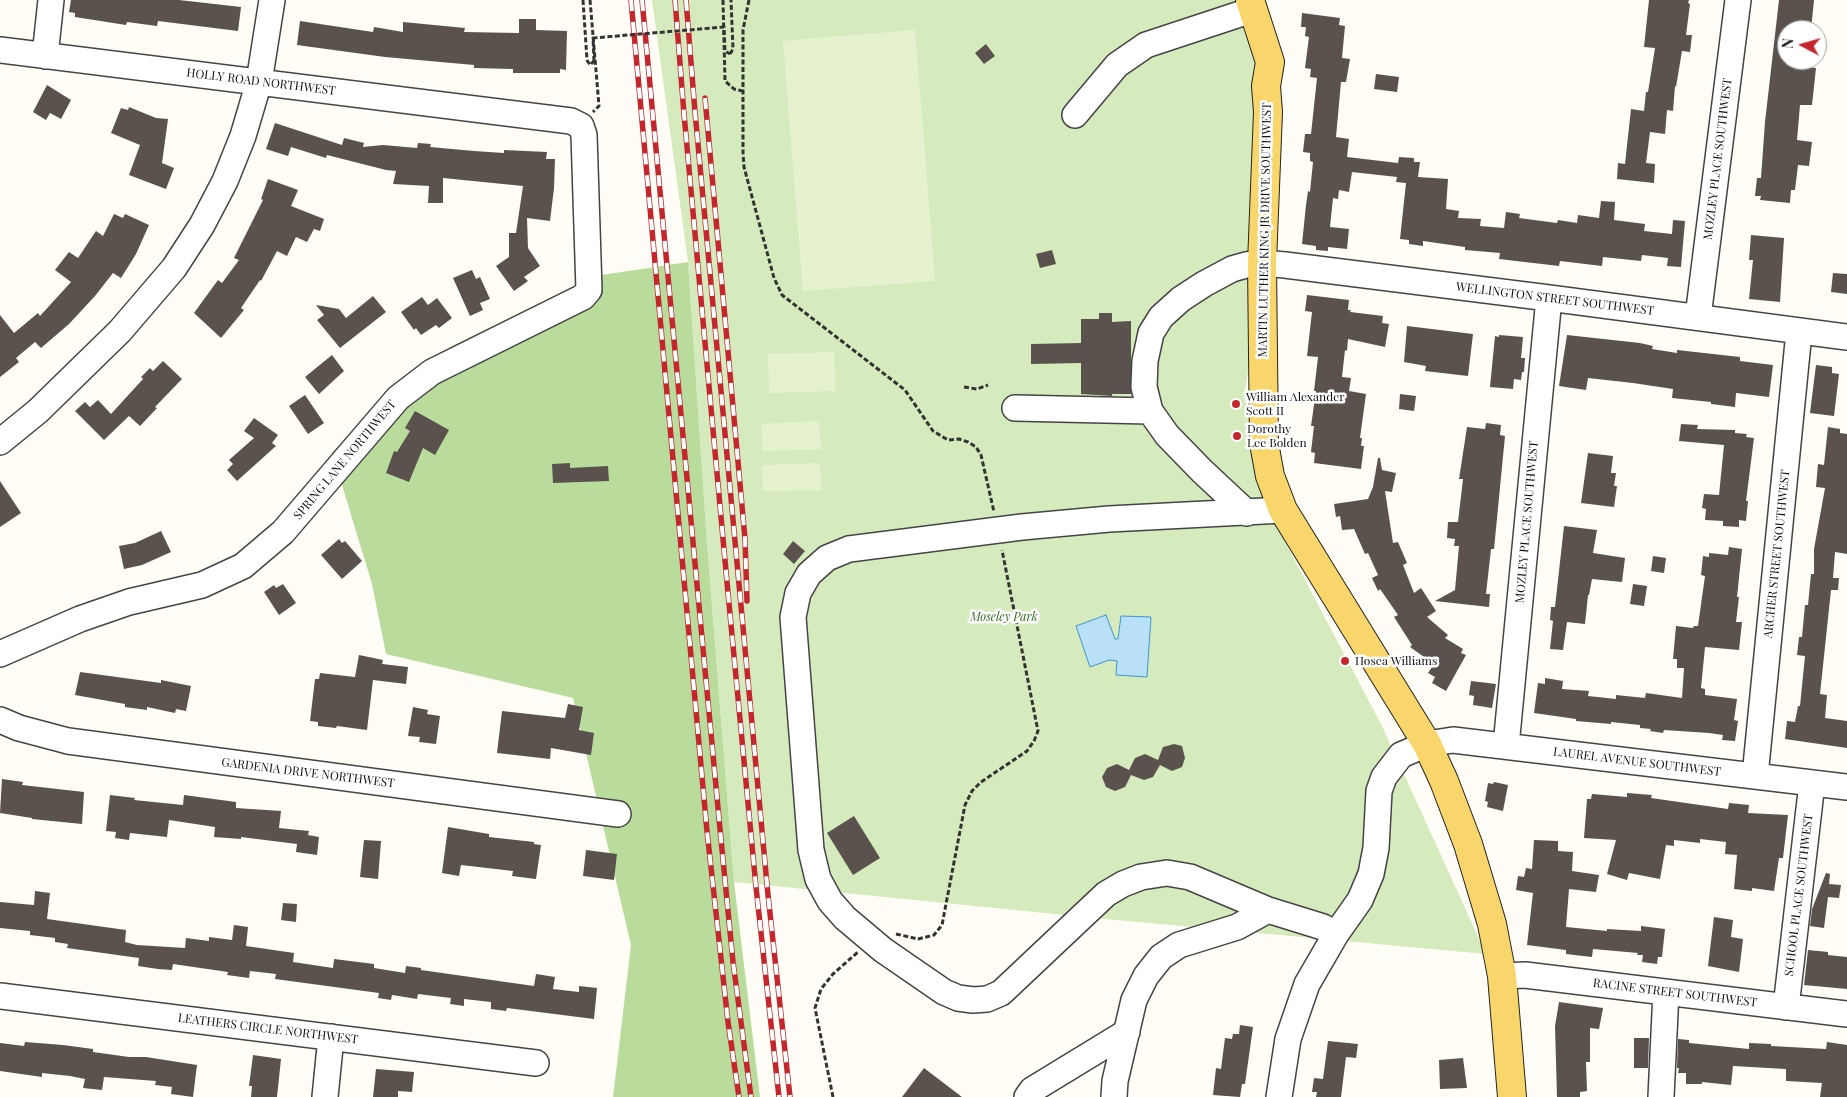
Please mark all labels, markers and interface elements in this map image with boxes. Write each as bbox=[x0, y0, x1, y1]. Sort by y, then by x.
north arrow bbox=[1777, 20, 1827, 70]
text: N bbox=[1778, 37, 1798, 50]
street label: HOLLY ROAD NORTHWEST bbox=[186, 66, 336, 98]
street label: MOZLEY PLACE SOUTHWEST bbox=[1701, 77, 1735, 241]
street label: MARTIN LUTHER KING JR DRIVE SOUTHWEST bbox=[1256, 102, 1274, 358]
street label: WELLINGTON STREET SOUTHWEST bbox=[1455, 280, 1655, 318]
place label: William Alexander Scott II bbox=[1246, 390, 1345, 418]
street label: SPRING LANE NORTHWEST bbox=[291, 397, 399, 523]
marker: William Alexander Scott II bbox=[1230, 398, 1242, 410]
place label: Dorothy Lee Bolden bbox=[1247, 422, 1307, 450]
marker: Dorothy Lee Bolden bbox=[1231, 430, 1243, 442]
street label: MOZLEY PLACE SOUTHWEST bbox=[1513, 440, 1541, 604]
street label: ARCHER STREET SOUTHWEST bbox=[1761, 469, 1793, 639]
park label: Moseley Park bbox=[970, 610, 1038, 624]
place label: Hosea Williams bbox=[1355, 654, 1437, 668]
marker: Hosea Williams bbox=[1339, 655, 1351, 667]
street label: LAUREL AVENUE SOUTHWEST bbox=[1552, 745, 1722, 779]
street label: GARDENIA DRIVE NORTHWEST bbox=[221, 755, 395, 791]
street label: SCHOOL PLACE SOUTHWEST bbox=[1782, 813, 1816, 977]
street label: RACINE STREET SOUTHWEST bbox=[1592, 976, 1758, 1010]
street label: LEATHERS CIRCLE NORTHWEST bbox=[177, 1011, 359, 1047]

